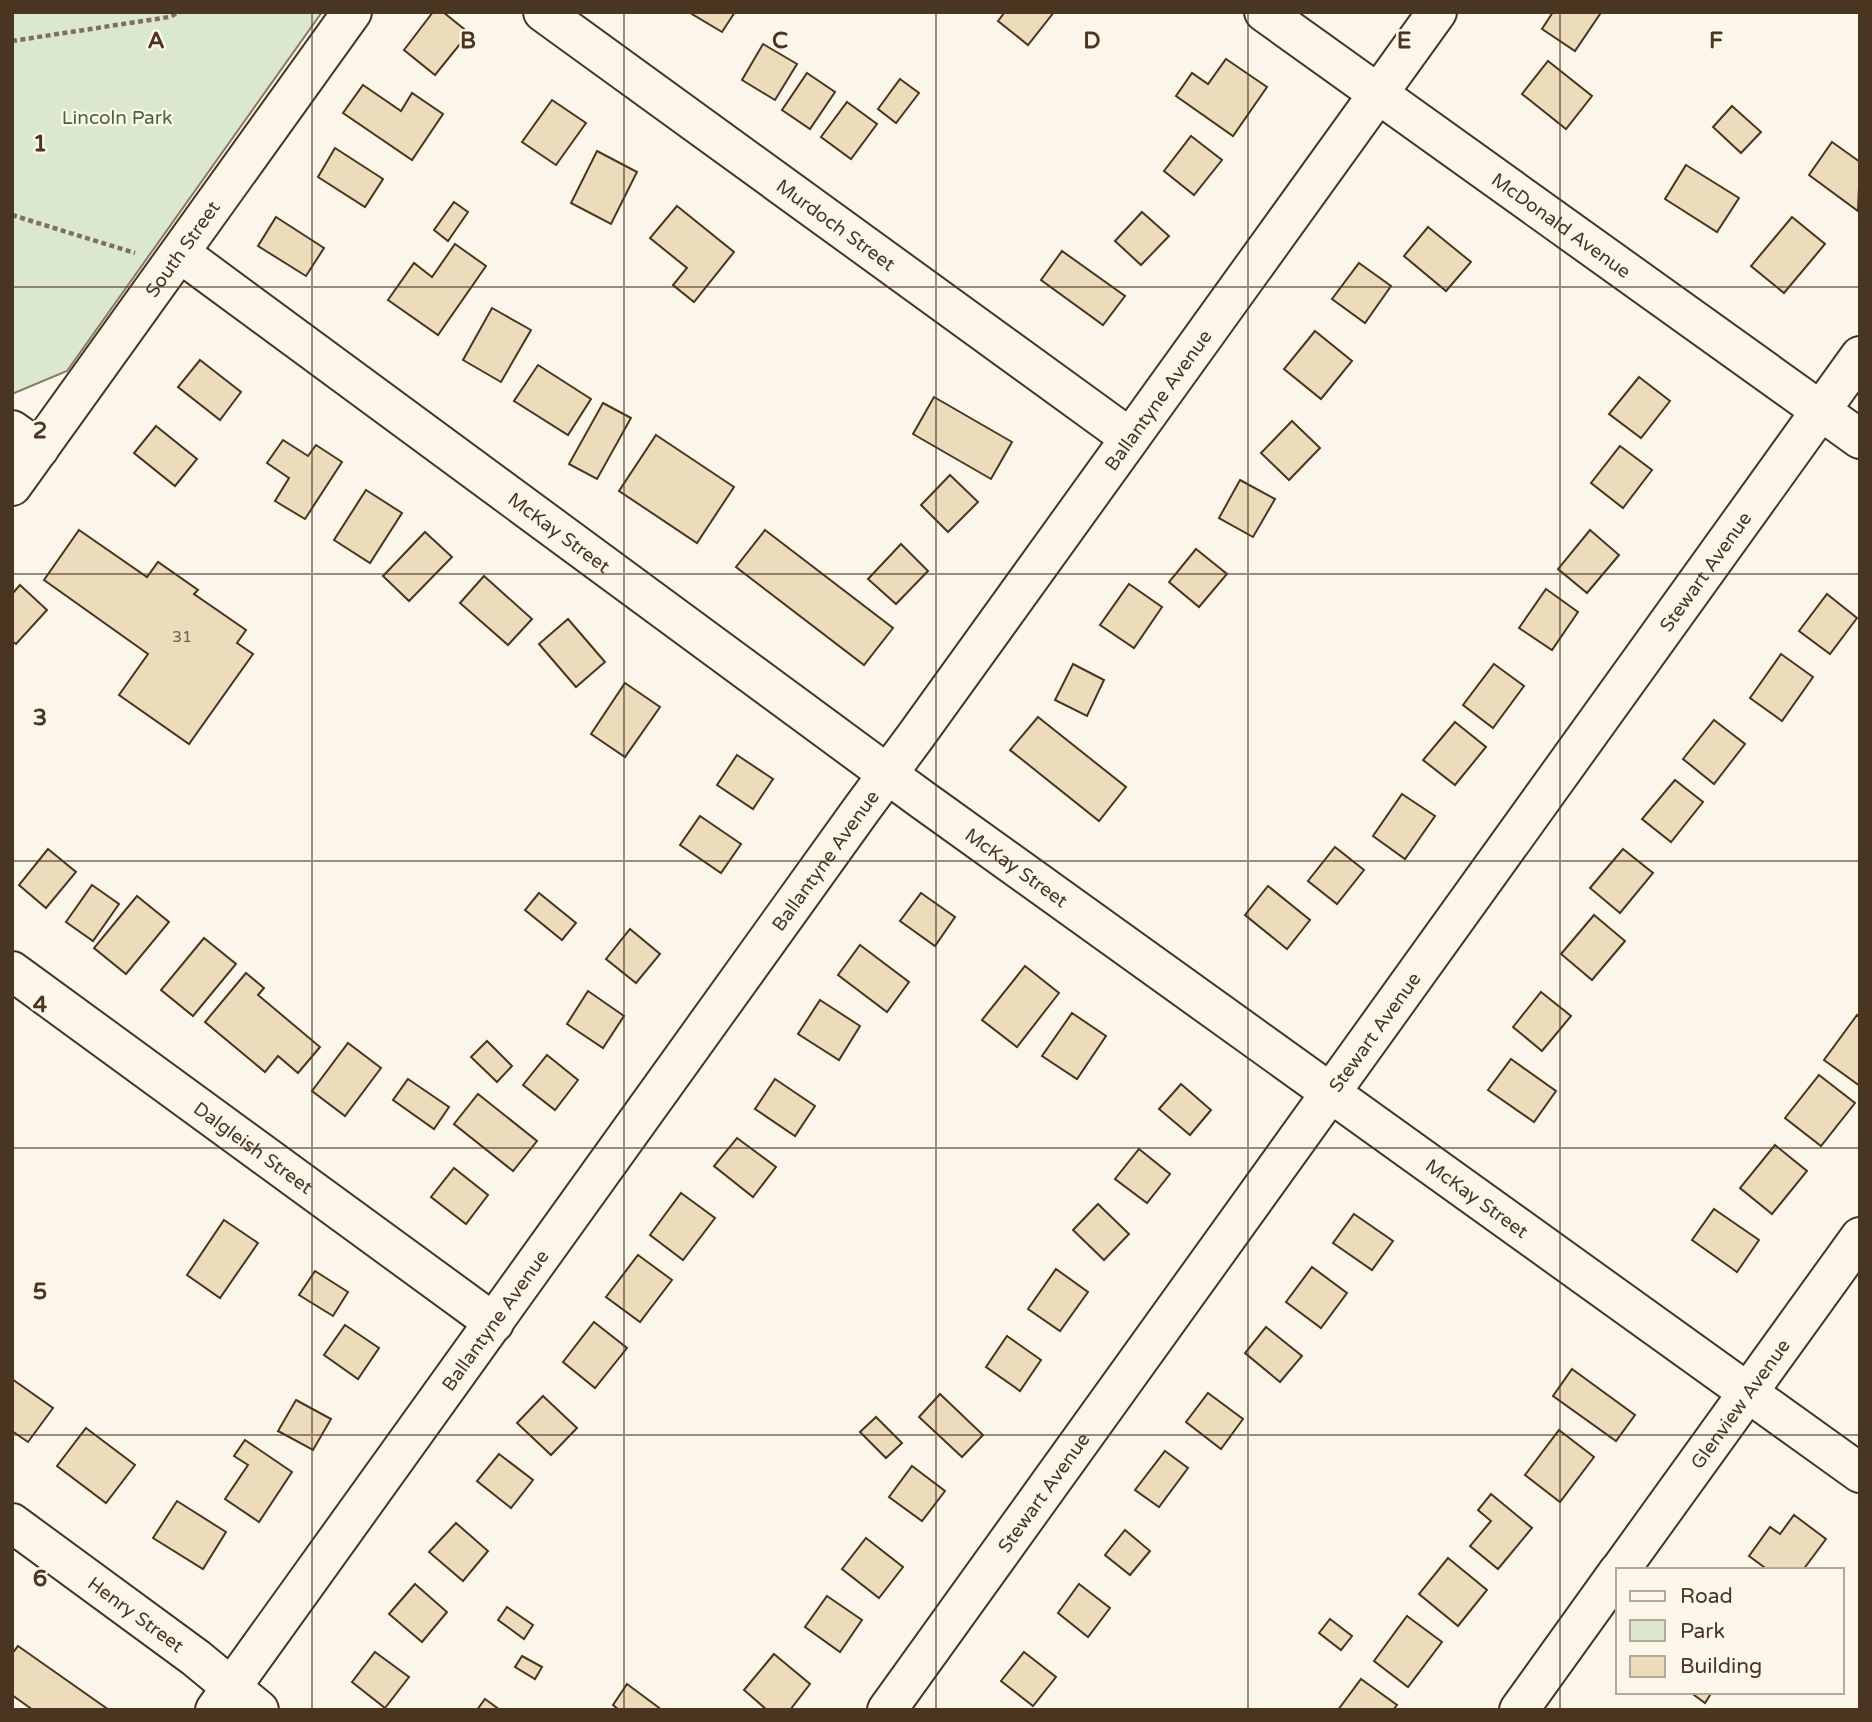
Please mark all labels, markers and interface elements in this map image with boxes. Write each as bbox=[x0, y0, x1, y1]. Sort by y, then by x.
text: A bbox=[147, 27, 165, 55]
text: B bbox=[460, 27, 476, 55]
text: C bbox=[772, 27, 788, 55]
text: D bbox=[1083, 27, 1101, 55]
text: E bbox=[1397, 27, 1411, 55]
text: F bbox=[1709, 27, 1723, 55]
park label: Lincoln Park bbox=[62, 107, 172, 129]
text: 1 bbox=[33, 130, 47, 158]
street label: McDonald Avenue bbox=[1487, 169, 1635, 283]
street label: Murdoch Street bbox=[772, 175, 899, 276]
street label: South Street bbox=[141, 197, 225, 302]
street label: Ballantyne Avenue bbox=[1100, 326, 1217, 475]
text: 2 bbox=[33, 417, 47, 445]
street label: McKay Street bbox=[503, 488, 614, 578]
street label: Stewart Avenue bbox=[1656, 508, 1756, 636]
house number: 31 bbox=[172, 627, 192, 647]
text: 3 bbox=[33, 704, 47, 732]
street label: Ballantyne Avenue bbox=[768, 786, 884, 936]
street label: McKay Street bbox=[960, 824, 1072, 912]
street label: Stewart Avenue bbox=[1325, 968, 1426, 1097]
text: 4 bbox=[33, 991, 48, 1019]
street label: Dalgleish Street bbox=[189, 1097, 317, 1199]
street label: McKay Street bbox=[1421, 1155, 1532, 1243]
street label: Ballantyne Avenue bbox=[438, 1246, 554, 1395]
text: 5 bbox=[33, 1278, 47, 1306]
street label: Glenview Avenue bbox=[1686, 1335, 1795, 1474]
street label: Stewart Avenue bbox=[994, 1429, 1095, 1557]
text: 6 bbox=[33, 1565, 47, 1593]
legend bbox=[1616, 1568, 1844, 1694]
street label: Henry Street bbox=[83, 1573, 188, 1657]
text: Road bbox=[1680, 1584, 1733, 1609]
text: Park bbox=[1680, 1619, 1725, 1644]
text: Building bbox=[1680, 1654, 1762, 1679]

